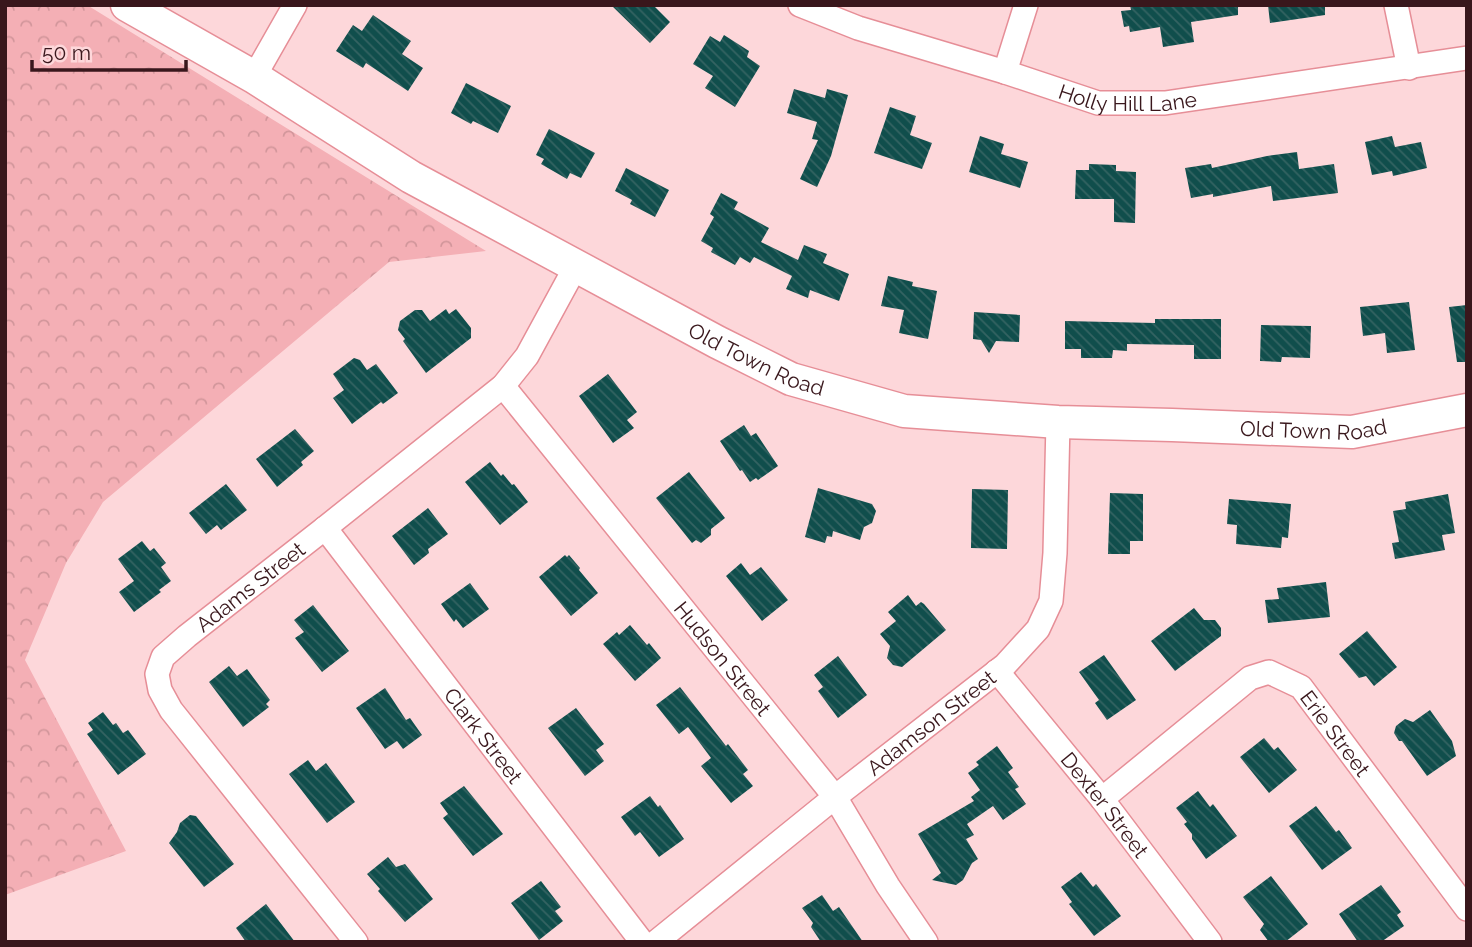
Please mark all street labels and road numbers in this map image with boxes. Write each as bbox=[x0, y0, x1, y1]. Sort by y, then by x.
street label: Holly Hill Lane bbox=[1055, 78, 1198, 116]
street label: Old Town Road bbox=[684, 317, 827, 400]
street label: Old Town Road bbox=[1240, 413, 1389, 445]
street label: Adams Street bbox=[191, 536, 310, 637]
street label: Hudson Street bbox=[669, 596, 777, 720]
street label: Adamson Street bbox=[862, 665, 1000, 780]
street label: Clark Street bbox=[439, 682, 528, 788]
street label: Erie Street bbox=[1295, 685, 1376, 781]
street label: Dexter Street bbox=[1056, 747, 1154, 862]

